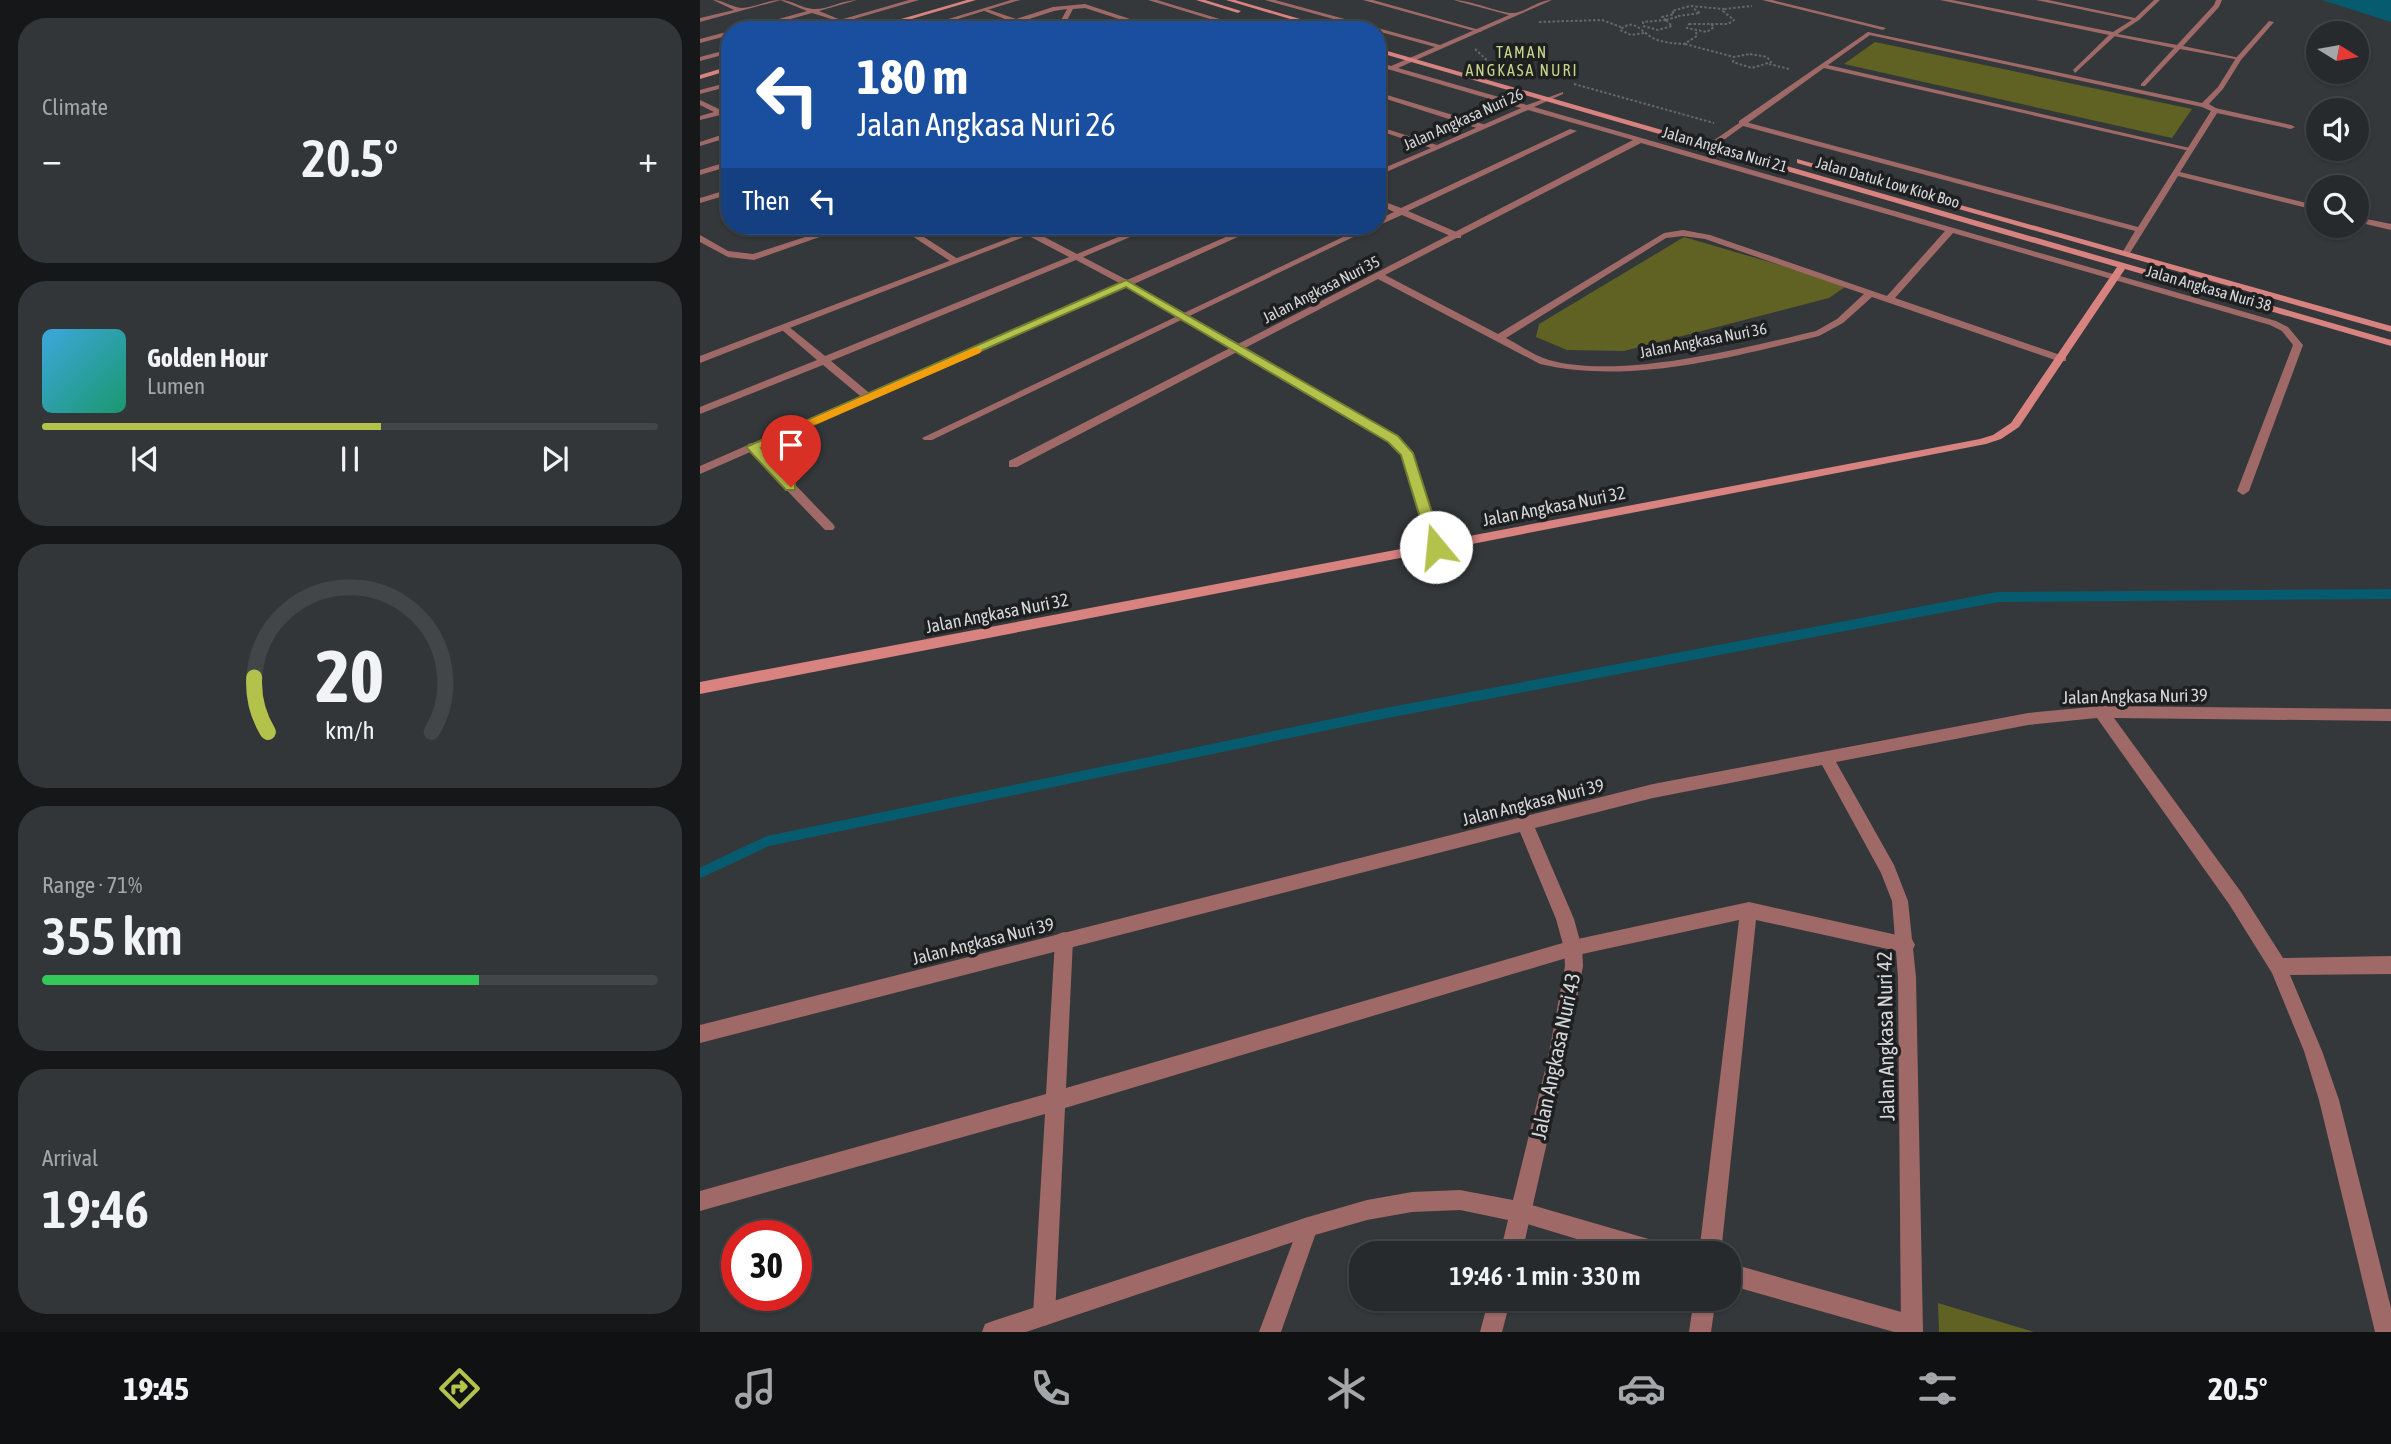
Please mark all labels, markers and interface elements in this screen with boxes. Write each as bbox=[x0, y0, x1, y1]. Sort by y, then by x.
north arrow bbox=[2306, 21, 2370, 84]
map controls bbox=[2306, 21, 2369, 238]
district label: TAMAN ANGKASA NURI bbox=[1465, 43, 1579, 79]
text: 180 m bbox=[857, 48, 968, 104]
icon: left bbox=[742, 49, 833, 140]
street label: Jalan Angkasa Nuri 26 bbox=[1400, 84, 1526, 154]
text: Climate bbox=[42, 94, 108, 120]
button: sound bbox=[2306, 98, 2369, 161]
text: Jalan Angkasa Nuri 26 bbox=[857, 106, 1115, 143]
street label: Jalan Angkasa Nuri 21 bbox=[1660, 123, 1790, 176]
text: 20.5° bbox=[302, 128, 398, 188]
text: − bbox=[42, 137, 62, 180]
text: + bbox=[638, 137, 658, 180]
street label: Jalan Datuk Low Kiok Boo bbox=[1814, 153, 1962, 211]
button: search bbox=[2306, 175, 2369, 238]
icon: left bbox=[804, 182, 842, 220]
text: Then bbox=[742, 186, 790, 216]
street label: Jalan Angkasa Nuri 35 bbox=[1259, 252, 1383, 327]
street label: Jalan Angkasa Nuri 38 bbox=[2144, 262, 2274, 315]
street label: Jalan Angkasa Nuri 36 bbox=[1638, 319, 1768, 362]
text: Golden Hour bbox=[147, 343, 267, 373]
text: Lumen bbox=[147, 373, 205, 399]
pin bbox=[761, 415, 821, 487]
icon: arrive bbox=[772, 426, 810, 464]
icon: previous bbox=[126, 440, 164, 478]
icon: pause bbox=[331, 440, 369, 478]
icon: next bbox=[536, 440, 574, 478]
street label: Jalan Angkasa Nuri 32 bbox=[1481, 482, 1627, 530]
position arrow bbox=[1399, 510, 1473, 584]
street label: Jalan Angkasa Nuri 32 bbox=[924, 589, 1070, 637]
text: 20 bbox=[316, 634, 384, 717]
street label: Jalan Angkasa Nuri 39 bbox=[2062, 684, 2208, 708]
text: km/h bbox=[325, 716, 375, 744]
street label: Jalan Angkasa Nuri 39 bbox=[1460, 774, 1606, 830]
text: Range · 71% bbox=[42, 872, 142, 898]
text: 355 km bbox=[42, 906, 183, 966]
street label: Jalan Angkasa Nuri 39 bbox=[910, 913, 1056, 969]
street label: Jalan Angkasa Nuri 42 bbox=[1872, 951, 1898, 1121]
street label: Jalan Angkasa Nuri 43 bbox=[1526, 971, 1584, 1141]
text: Arrival bbox=[42, 1145, 98, 1171]
text: 19:46 bbox=[42, 1179, 149, 1239]
speed limit sign: 30 bbox=[721, 1220, 812, 1311]
text: 19:46 · 1 min · 330 m bbox=[1450, 1261, 1640, 1291]
icon: directions bbox=[435, 1364, 484, 1413]
icon: music bbox=[731, 1364, 780, 1413]
icon: phone bbox=[1026, 1364, 1075, 1413]
icon: climate bbox=[1322, 1364, 1371, 1413]
icon: car bbox=[1617, 1364, 1666, 1413]
icon: filters bbox=[1913, 1364, 1962, 1413]
text: 19:45 bbox=[123, 1370, 189, 1407]
text: 20.5° bbox=[2208, 1370, 2268, 1407]

